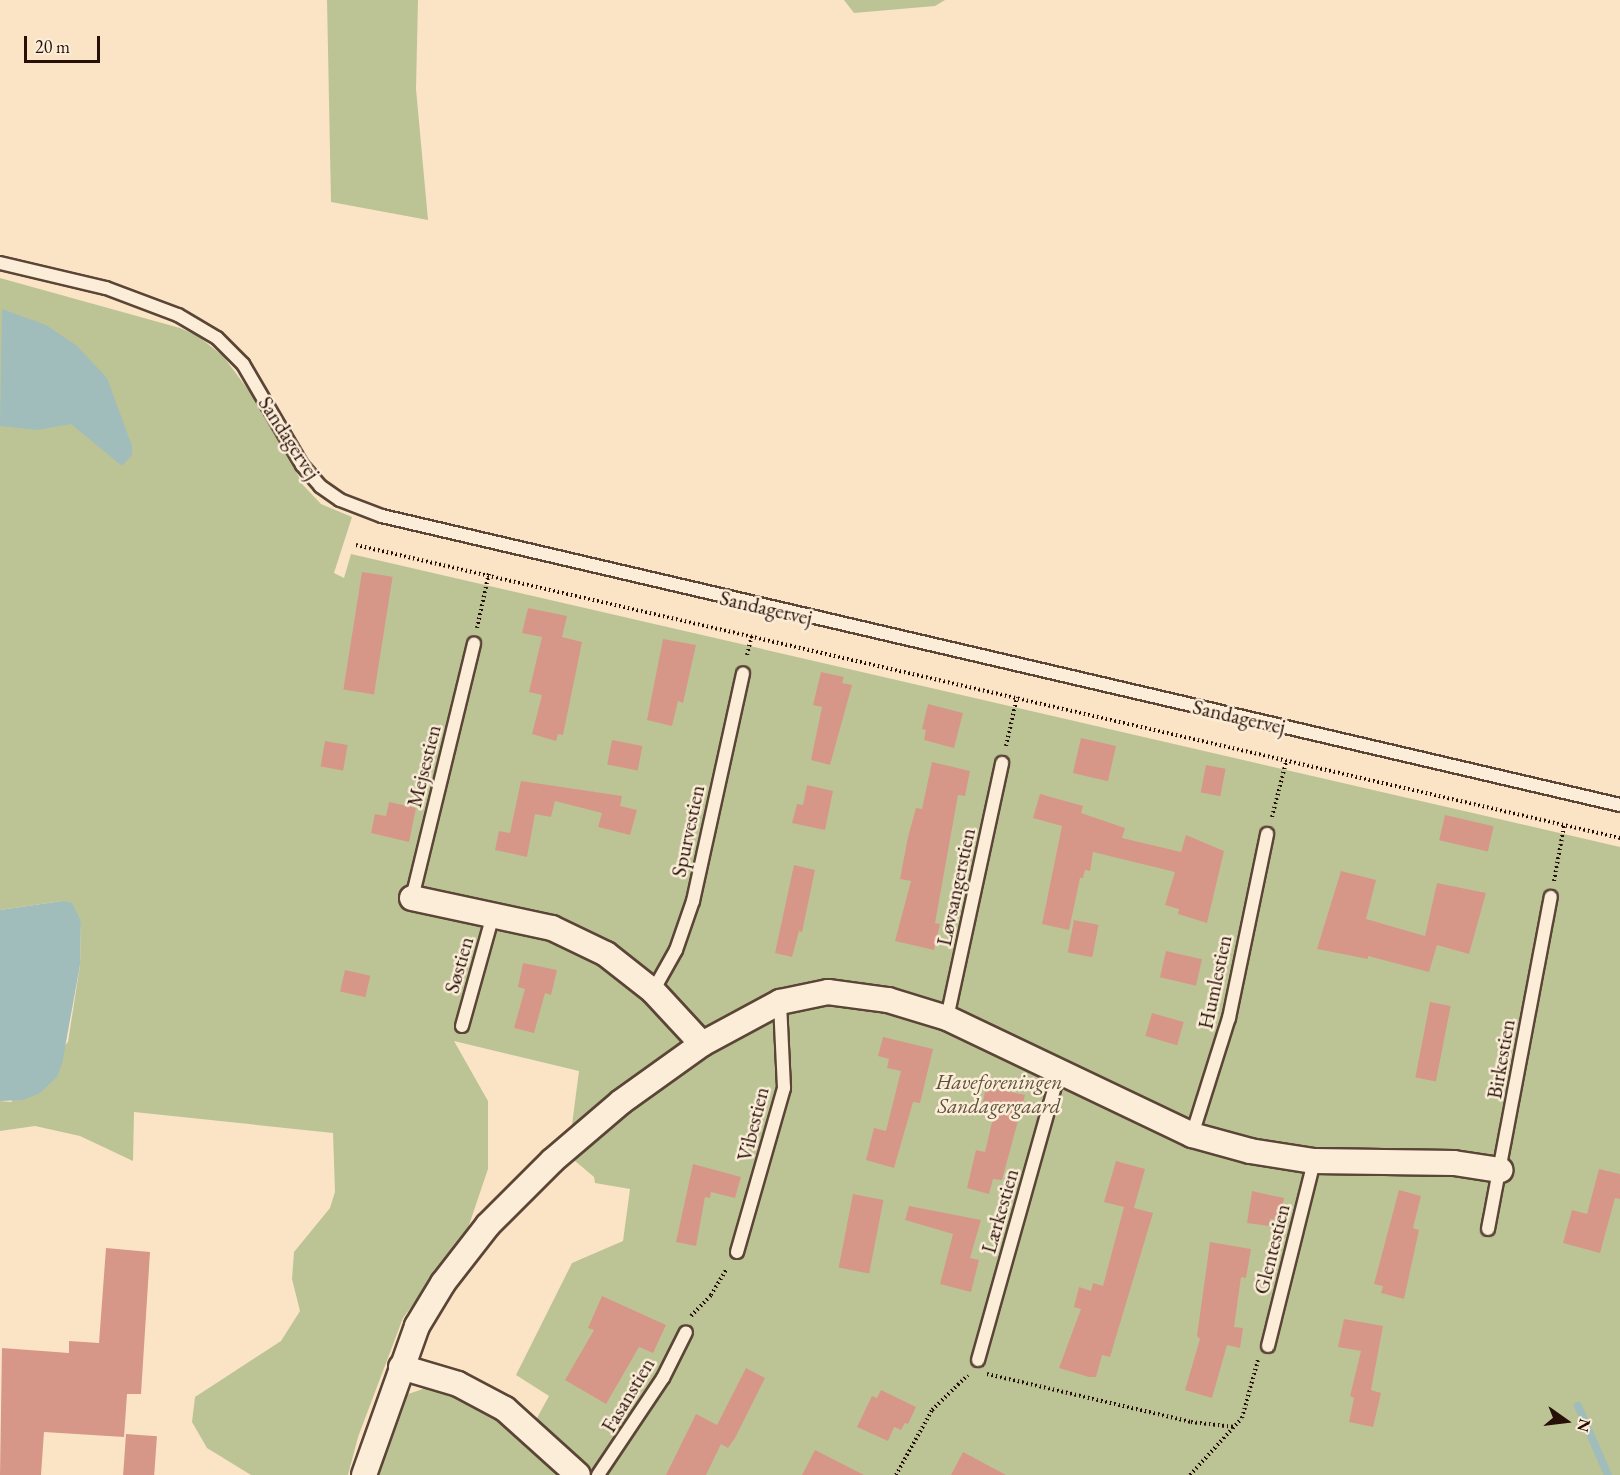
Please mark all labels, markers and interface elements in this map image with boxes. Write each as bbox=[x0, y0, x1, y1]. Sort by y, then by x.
scale bar bbox=[27, 24, 104, 62]
text: 20 m bbox=[35, 35, 70, 58]
street label: Sandagervej bbox=[253, 392, 325, 484]
street label: Sandagervej bbox=[717, 585, 815, 631]
street label: Sandagervej bbox=[1190, 694, 1288, 740]
street label: Mejsestien bbox=[402, 722, 446, 810]
street label: Spurvestien bbox=[666, 783, 710, 879]
street label: Løvsangerstien bbox=[931, 826, 981, 948]
street label: Humlestien bbox=[1193, 933, 1237, 1031]
street label: Søstien bbox=[439, 934, 479, 996]
street label: Birkestien bbox=[1482, 1017, 1520, 1101]
park label: Haveforeningen Sandagergaard bbox=[936, 1069, 1062, 1119]
street label: Vibestien bbox=[732, 1084, 774, 1164]
street label: Lærkestien bbox=[976, 1166, 1024, 1256]
street label: Glentestien bbox=[1249, 1201, 1295, 1297]
street label: Fasanstien bbox=[596, 1353, 660, 1437]
north arrow bbox=[1536, 1391, 1596, 1451]
text: N bbox=[1572, 1417, 1596, 1434]

